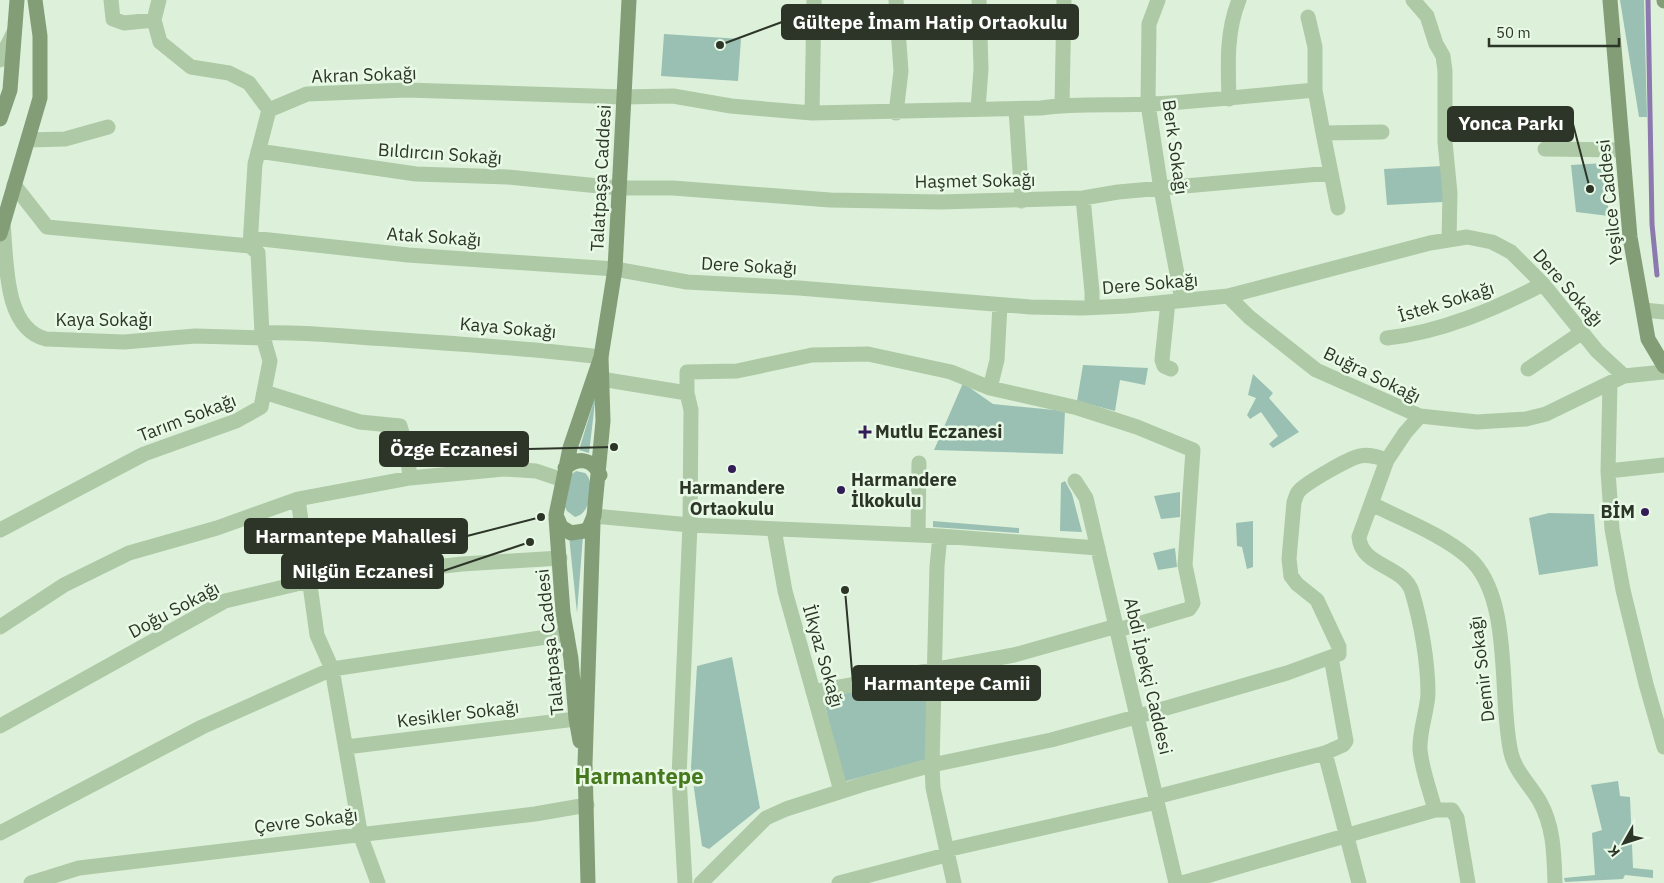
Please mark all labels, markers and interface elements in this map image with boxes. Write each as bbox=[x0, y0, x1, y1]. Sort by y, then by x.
callout: Gültepe İmam Hatip Ortaokulu bbox=[782, 5, 1078, 39]
text: Gültepe İmam Hatip Ortaokulu bbox=[792, 10, 1068, 34]
scale bar bbox=[1489, 15, 1619, 47]
text: 50 m bbox=[1496, 23, 1531, 42]
street label: Akran Sokağı bbox=[311, 61, 417, 88]
street label: Berk Sokağı bbox=[1157, 98, 1194, 196]
street label: Talatpaşa Caddesi bbox=[585, 104, 616, 252]
callout: Yonca Parkı bbox=[1448, 107, 1573, 141]
text: Yonca Parkı bbox=[1458, 111, 1564, 135]
street label: Bıldırcın Sokağı bbox=[377, 138, 503, 169]
street label: Yeşilce Caddesi bbox=[1591, 138, 1628, 266]
street label: Haşmet Sokağı bbox=[914, 168, 1036, 193]
street label: Atak Sokağı bbox=[386, 222, 482, 251]
street label: Dere Sokağı bbox=[1528, 244, 1609, 332]
street label: Dere Sokağı bbox=[700, 251, 798, 280]
street label: Dere Sokağı bbox=[1101, 268, 1199, 299]
street label: İstek Sokağı bbox=[1395, 276, 1497, 327]
street label: Kaya Sokağı bbox=[56, 308, 152, 331]
street label: Kaya Sokağı bbox=[459, 312, 557, 343]
street label: Buğra Sokağı bbox=[1320, 341, 1425, 408]
street label: Tarım Sokağı bbox=[134, 388, 239, 447]
place label: Mutlu Eczanesi bbox=[875, 420, 1002, 443]
marker: Mutlu Eczanesi bbox=[859, 426, 871, 438]
callout: Özge Eczanesi bbox=[380, 432, 528, 466]
text: Özge Eczanesi bbox=[390, 437, 518, 461]
marker: Harmandere Ortaokulu bbox=[726, 463, 738, 475]
place label: Harmandere İlkokulu bbox=[851, 468, 957, 512]
place label: Harmandere Ortaokulu bbox=[679, 476, 785, 520]
marker: Harmandere İlkokulu bbox=[835, 484, 847, 496]
place label: BİM bbox=[1600, 500, 1635, 523]
marker: BİM bbox=[1639, 506, 1651, 518]
callout: Harmantepe Mahallesi bbox=[245, 519, 467, 553]
text: Harmantepe Mahallesi bbox=[255, 524, 457, 548]
callout: Nilgün Eczanesi bbox=[282, 554, 443, 588]
text: Nilgün Eczanesi bbox=[292, 559, 434, 583]
street label: Talatpaşa Caddesi bbox=[530, 568, 569, 716]
street label: Doğu Sokağı bbox=[124, 576, 223, 643]
street label: Abdi İpekçi Caddesi bbox=[1119, 595, 1178, 757]
street label: İlkyaz Sokağı bbox=[798, 602, 849, 710]
street label: Demir Sokağı bbox=[1464, 615, 1499, 723]
callout: Harmantepe Camii bbox=[853, 666, 1040, 700]
text: Harmantepe Camii bbox=[864, 671, 1031, 695]
street label: Kesikler Sokağı bbox=[396, 695, 520, 732]
district label: Harmantepe bbox=[574, 761, 704, 790]
street label: Çevre Sokağı bbox=[253, 803, 359, 838]
north arrow bbox=[1599, 818, 1649, 868]
text: K bbox=[1604, 842, 1624, 861]

